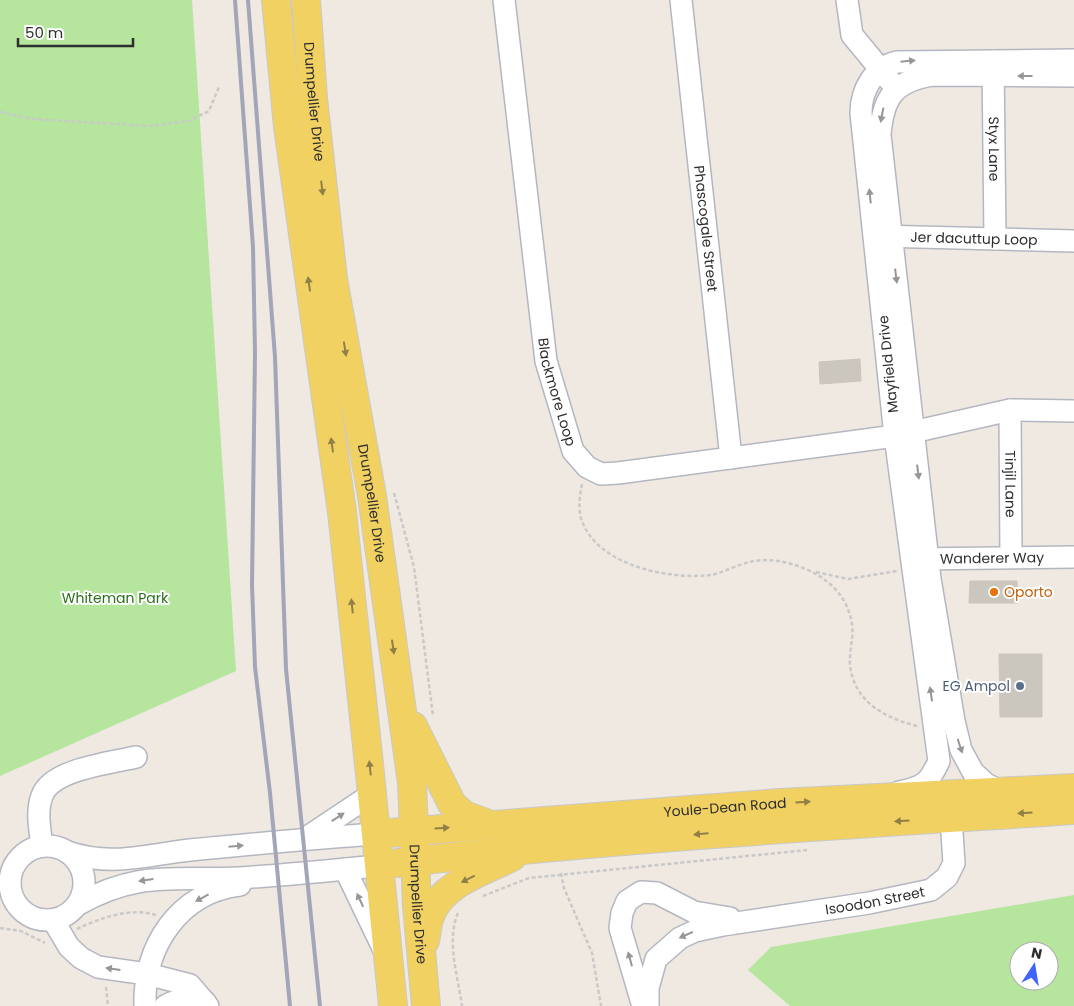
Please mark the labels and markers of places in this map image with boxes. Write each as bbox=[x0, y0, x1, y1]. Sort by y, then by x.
place label: Oporto bbox=[1004, 582, 1053, 602]
marker: Oporto bbox=[988, 586, 1000, 598]
place label: EG Ampol bbox=[942, 676, 1010, 696]
marker: EG Ampol bbox=[1014, 680, 1026, 692]

